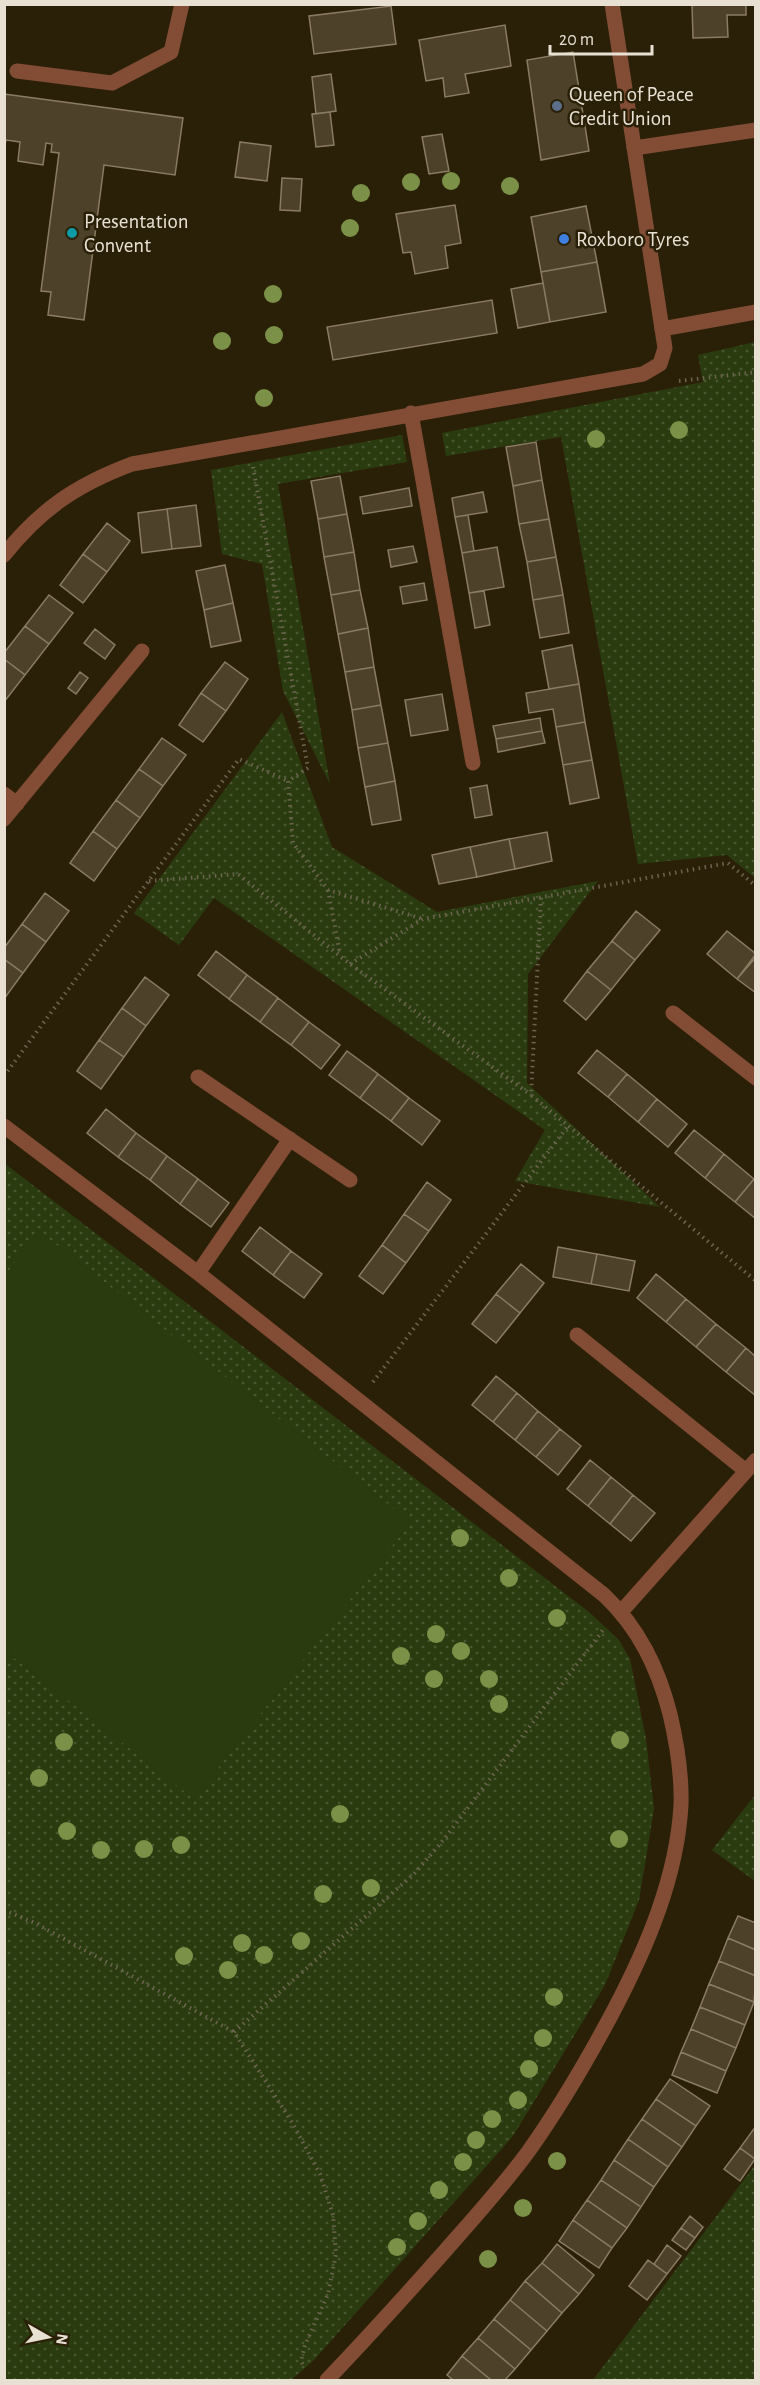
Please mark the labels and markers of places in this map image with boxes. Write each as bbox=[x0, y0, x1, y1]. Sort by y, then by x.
place label: Queen of Peace Credit Union bbox=[569, 84, 694, 129]
marker: Queen of Peace Credit Union bbox=[550, 99, 564, 113]
place label: Presentation Convent bbox=[84, 211, 188, 256]
marker: Presentation Convent bbox=[65, 226, 79, 240]
place label: Roxboro Tyres bbox=[576, 229, 690, 250]
marker: Roxboro Tyres bbox=[557, 232, 571, 246]

